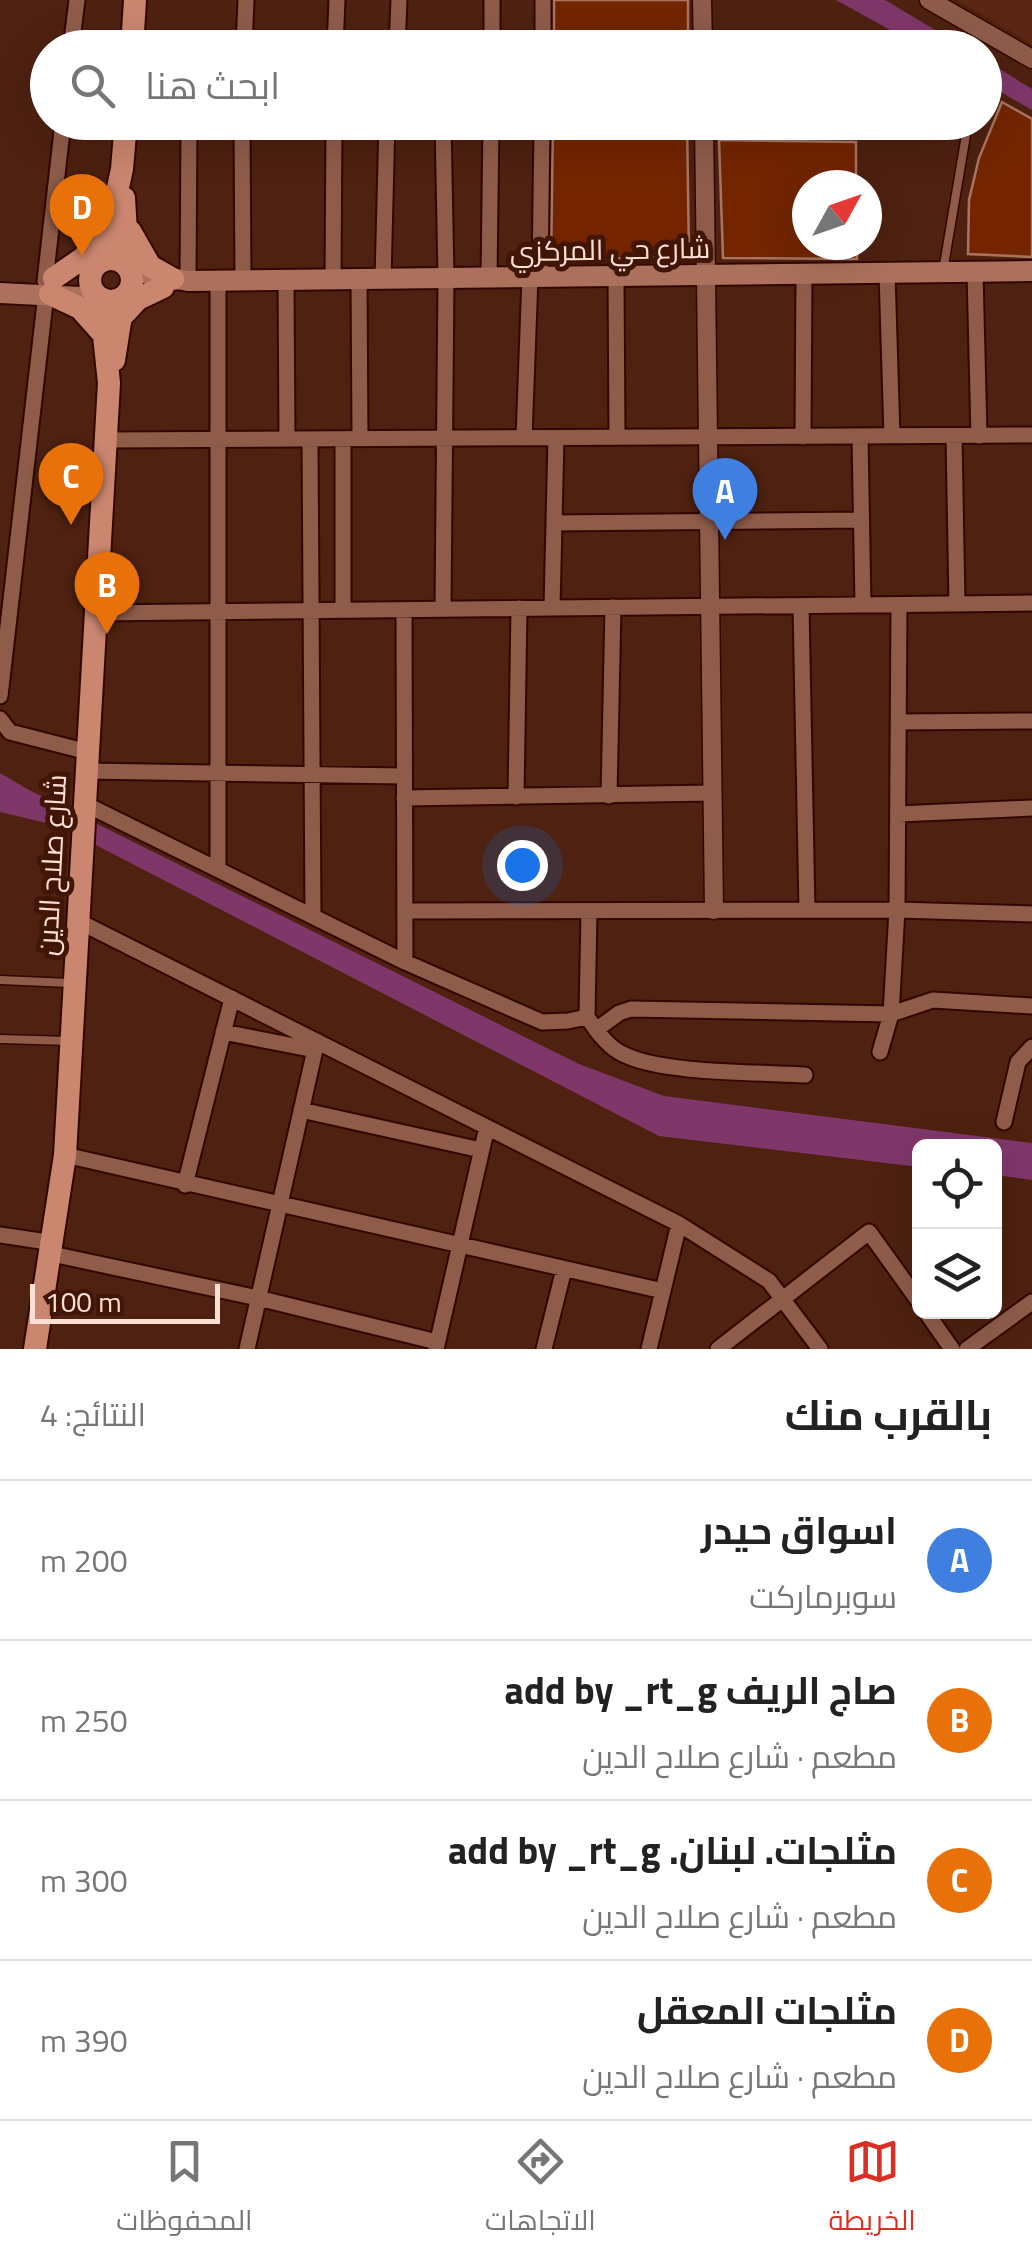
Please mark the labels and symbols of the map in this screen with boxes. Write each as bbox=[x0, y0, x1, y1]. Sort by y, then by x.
north arrow bbox=[792, 170, 882, 260]
pin: D bbox=[49, 174, 114, 256]
street label: شارع حي المركزي bbox=[509, 226, 711, 273]
pin: C bbox=[38, 442, 104, 525]
pin: A bbox=[692, 458, 758, 540]
pin: B bbox=[74, 552, 140, 634]
street label: شارع صلاح الدين bbox=[25, 773, 77, 957]
your location bbox=[497, 840, 548, 891]
scale bar bbox=[30, 1279, 220, 1324]

